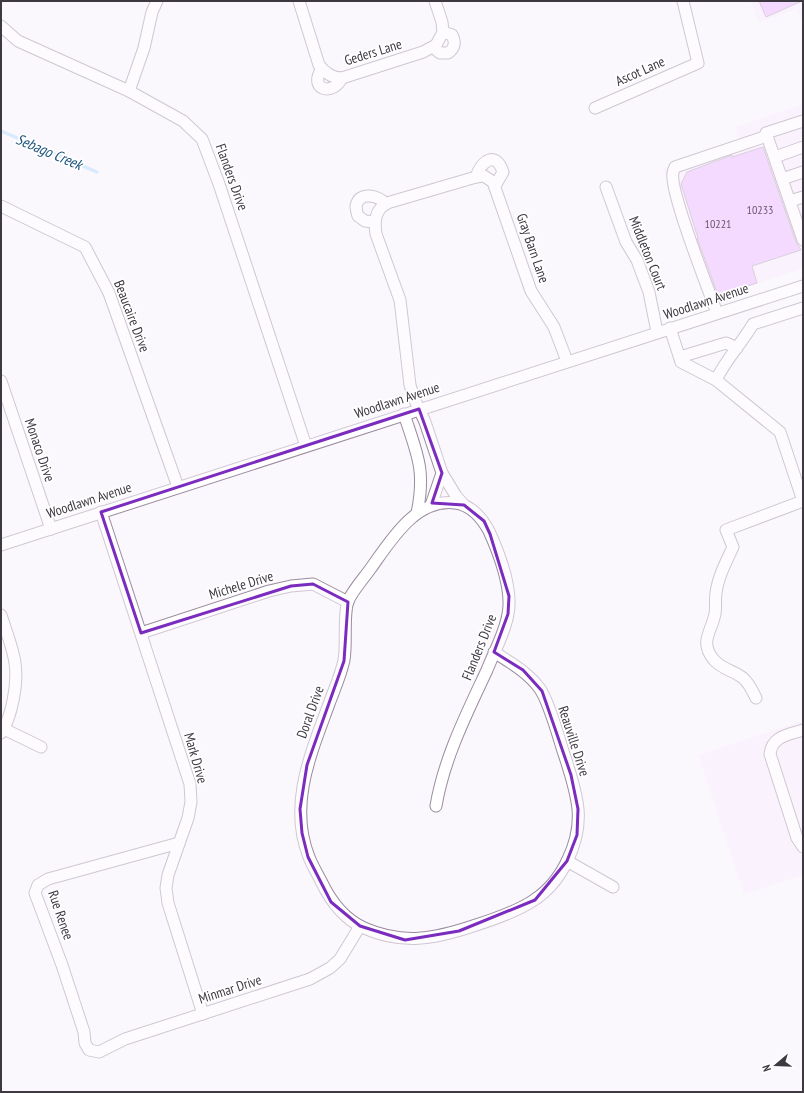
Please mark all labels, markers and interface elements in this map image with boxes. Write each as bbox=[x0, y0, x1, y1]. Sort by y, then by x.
street label: Geders Lane bbox=[342, 35, 404, 69]
street label: Ascot Lane bbox=[613, 52, 668, 90]
water label: Sebago Creek bbox=[13, 129, 87, 175]
street label: Flanders Drive bbox=[212, 141, 252, 213]
house number: 10233 bbox=[746, 202, 774, 217]
street label: Gray Barn Lane bbox=[513, 211, 553, 285]
street label: Middleton Court bbox=[625, 213, 671, 293]
house number: 10221 bbox=[704, 216, 732, 231]
street label: Beaucaire Drive bbox=[110, 277, 154, 355]
street label: Woodlawn Avenue bbox=[661, 279, 751, 323]
street label: Woodlawn Avenue bbox=[352, 378, 442, 422]
street label: Monaco Drive bbox=[21, 416, 59, 484]
street label: Woodlawn Avenue bbox=[44, 478, 134, 522]
street label: Michele Drive bbox=[207, 567, 276, 603]
street label: Flanders Drive bbox=[458, 611, 500, 683]
street label: Doral Drive bbox=[292, 683, 328, 741]
street label: Reauville Drive bbox=[554, 704, 594, 779]
street label: Mark Drive bbox=[180, 731, 212, 786]
street label: Rue Renee bbox=[44, 888, 78, 942]
street label: Minmar Drive bbox=[196, 970, 264, 1008]
north arrow bbox=[756, 1045, 796, 1085]
text: N bbox=[759, 1063, 774, 1073]

